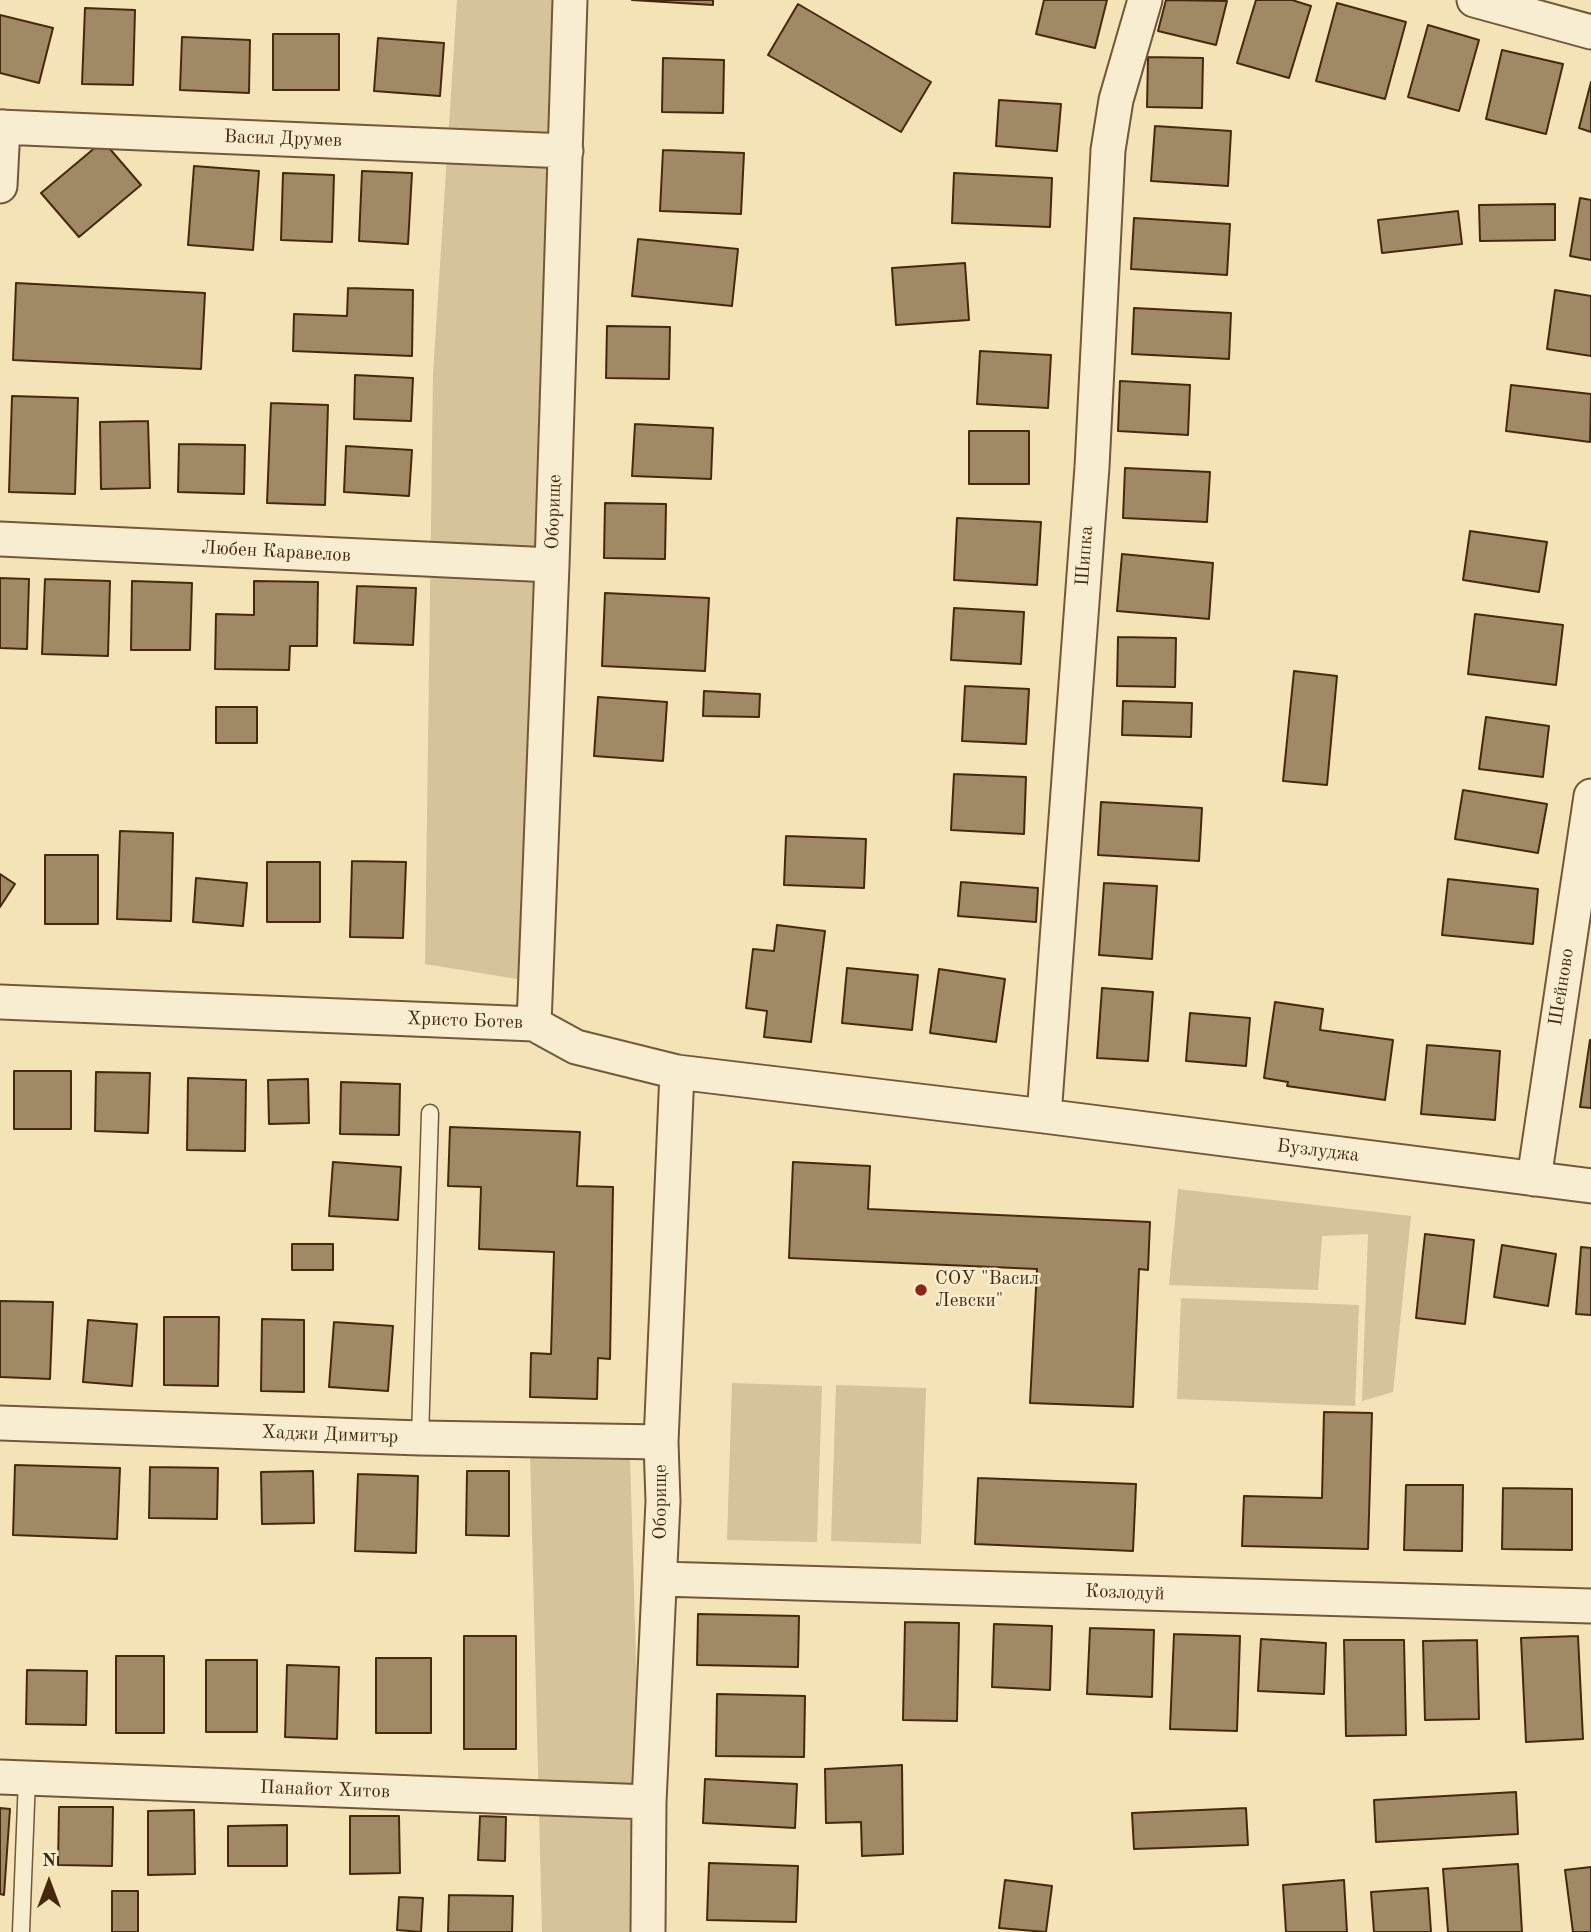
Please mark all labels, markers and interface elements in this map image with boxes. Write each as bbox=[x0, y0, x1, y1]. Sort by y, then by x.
street label: Васил Друмев bbox=[224, 126, 342, 152]
street label: Оборище bbox=[541, 474, 567, 550]
street label: Шипка bbox=[1072, 525, 1098, 587]
street label: Любен Каравелов bbox=[201, 537, 351, 567]
street label: Шейново bbox=[1545, 947, 1579, 1027]
street label: Христо Ботев bbox=[407, 1008, 523, 1034]
street label: Бузлуджа bbox=[1275, 1135, 1361, 1167]
place label: СОУ "Васил Левски" bbox=[935, 1268, 1039, 1312]
marker: СОУ "Васил Левски" bbox=[913, 1282, 929, 1298]
street label: Хаджи Димитър bbox=[261, 1421, 399, 1449]
street label: Оборище bbox=[650, 1464, 672, 1540]
street label: Козлодуй bbox=[1085, 1580, 1165, 1606]
street label: Панайот Хитов bbox=[260, 1776, 390, 1804]
north arrow bbox=[14, 1848, 84, 1918]
text: N bbox=[42, 1852, 56, 1871]

